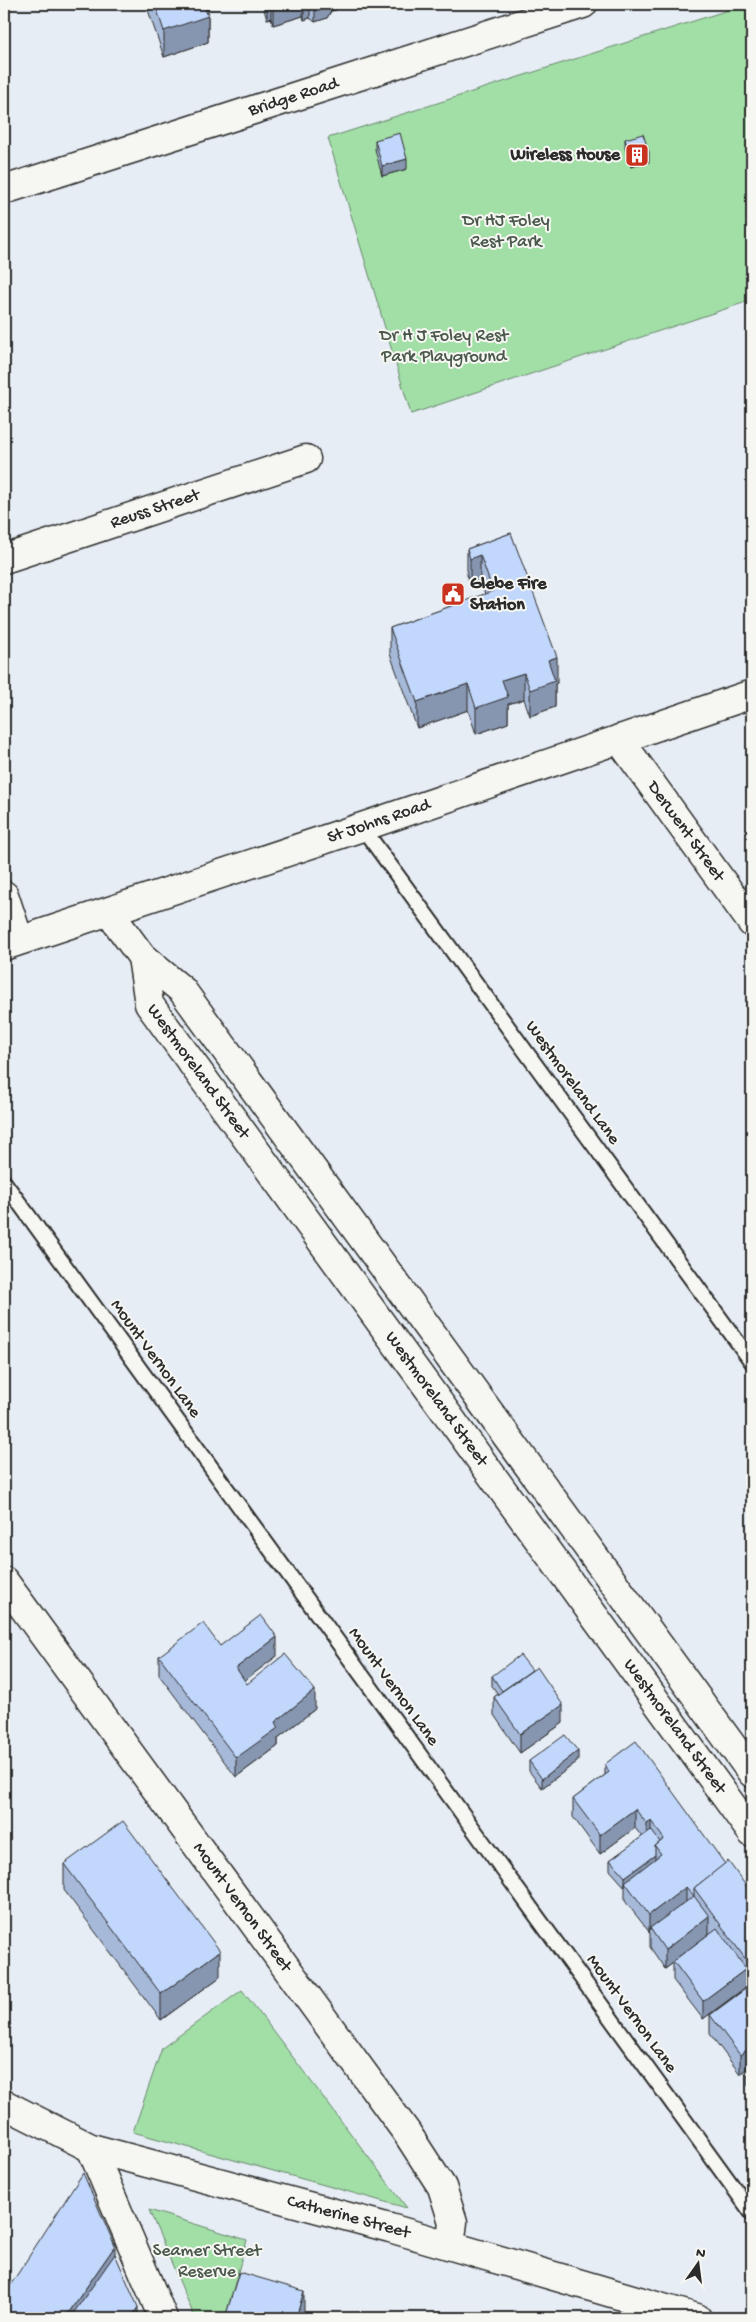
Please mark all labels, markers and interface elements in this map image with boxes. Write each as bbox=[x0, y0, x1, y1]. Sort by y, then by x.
street label: Bridge Road bbox=[245, 72, 342, 122]
building icon: Wireless House bbox=[624, 142, 650, 168]
place label: Wireless House bbox=[509, 145, 621, 166]
park label: Dr HJ Foley Rest Park bbox=[461, 211, 550, 253]
park label: Dr H J Foley Rest Park Playground bbox=[379, 326, 510, 368]
street label: Reuss Street bbox=[108, 484, 204, 534]
place label: Glebe Fire Station bbox=[470, 574, 547, 616]
public building icon: Glebe Fire Station bbox=[440, 581, 466, 607]
street label: Derwent Street bbox=[642, 776, 730, 887]
street label: St Johns Road bbox=[325, 794, 434, 848]
street label: Westmoreland Street bbox=[142, 1000, 255, 1144]
street label: Westmoreland Lane bbox=[520, 1017, 624, 1150]
street label: Mount Vernon Lane bbox=[105, 1296, 205, 1423]
street label: Westmoreland Street bbox=[380, 1327, 493, 1472]
street label: Mount Vernon Lane bbox=[343, 1624, 443, 1751]
street label: Westmoreland Street bbox=[618, 1655, 732, 1799]
street label: Mount Vernon Street bbox=[188, 1839, 297, 1977]
street label: Mount Vernon Lane bbox=[581, 1951, 681, 2078]
street label: Catherine Street bbox=[285, 2190, 414, 2244]
north arrow bbox=[674, 2240, 724, 2290]
park label: Seamer Street Reserve bbox=[153, 2241, 263, 2283]
text: N bbox=[694, 2244, 707, 2263]

